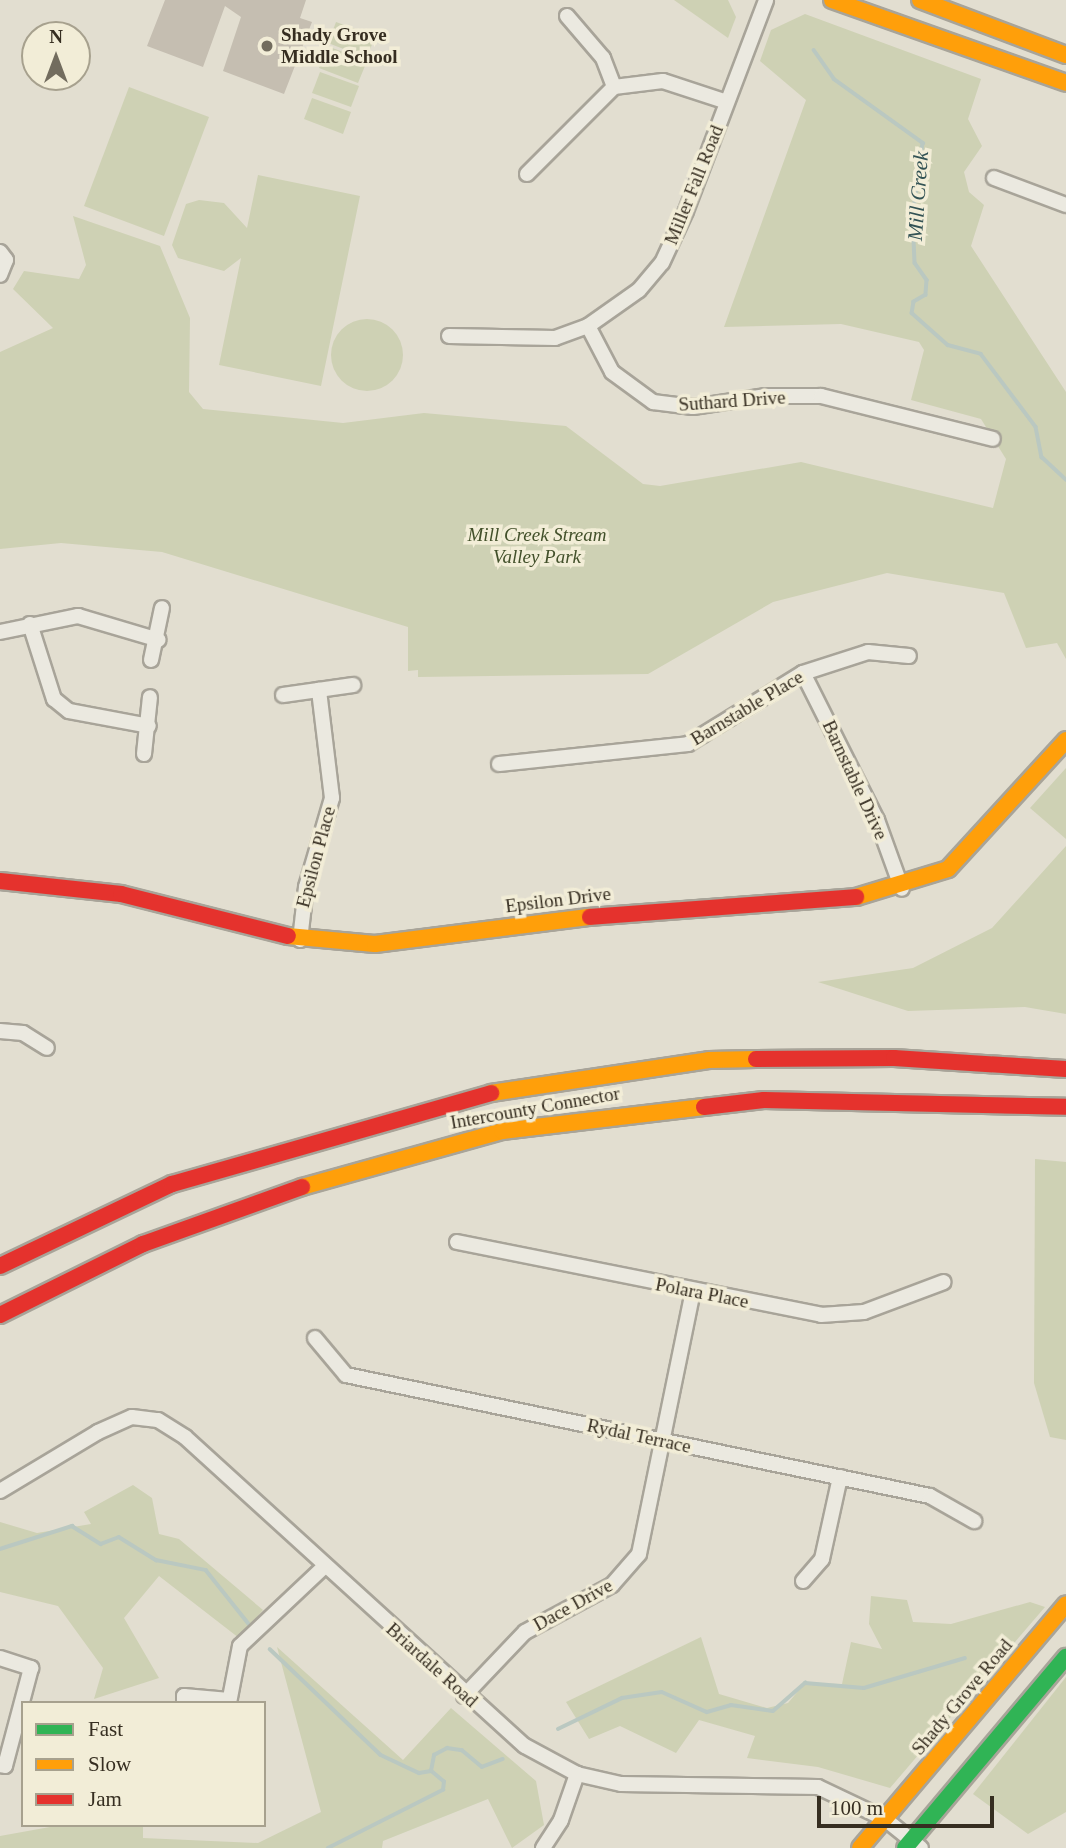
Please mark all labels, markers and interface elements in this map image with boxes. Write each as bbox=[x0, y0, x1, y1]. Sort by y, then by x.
north arrow bbox=[21, 21, 91, 91]
place label: Shady Grove Middle School bbox=[281, 24, 398, 68]
text: N bbox=[49, 26, 63, 47]
marker: Shady Grove Middle School bbox=[259, 38, 275, 54]
street label: Miller Fall Road bbox=[660, 122, 728, 248]
water label: Mill Creek bbox=[902, 150, 934, 242]
street label: Suthard Drive bbox=[678, 386, 786, 416]
park label: Mill Creek Stream Valley Park bbox=[468, 524, 606, 568]
street label: Barnstable Place bbox=[687, 665, 807, 751]
street label: Barnstable Drive bbox=[817, 717, 893, 843]
street label: Epsilon Place bbox=[292, 804, 340, 910]
street label: Epsilon Drive bbox=[504, 882, 612, 918]
street label: Intercounty Connector bbox=[449, 1082, 621, 1134]
street label: Polara Place bbox=[653, 1273, 751, 1313]
street label: Rydal Terrace bbox=[585, 1414, 693, 1458]
street label: Dace Drive bbox=[529, 1574, 617, 1636]
street label: Briardale Road bbox=[381, 1618, 483, 1712]
street label: Shady Grove Road bbox=[907, 1634, 1017, 1760]
legend bbox=[21, 1701, 266, 1827]
text: Fast bbox=[88, 1717, 123, 1741]
text: Slow bbox=[88, 1752, 131, 1776]
scale bar bbox=[821, 1782, 998, 1826]
text: Jam bbox=[88, 1787, 122, 1811]
text: 100 m bbox=[830, 1796, 883, 1820]

